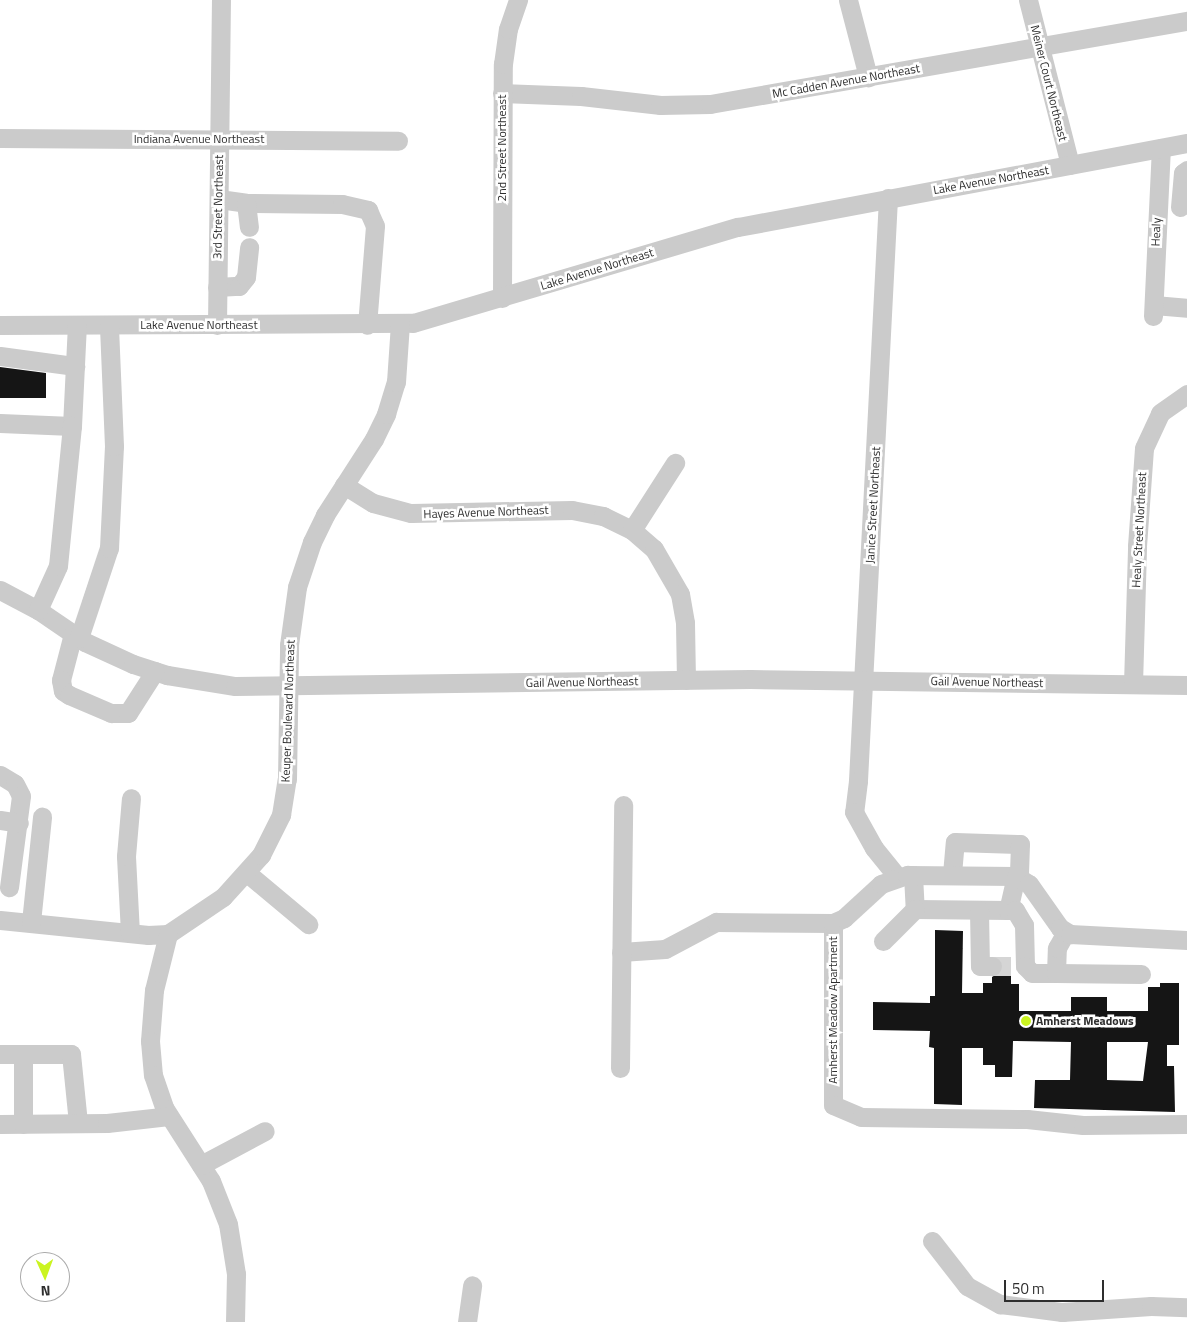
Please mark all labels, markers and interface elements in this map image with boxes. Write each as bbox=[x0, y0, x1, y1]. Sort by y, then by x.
street label: Meiner Court Northeast bbox=[1028, 23, 1070, 143]
street label: Mc Cadden Avenue Northeast bbox=[771, 61, 921, 101]
street label: 2nd Street Northeast bbox=[495, 95, 509, 201]
street label: Indiana Avenue Northeast bbox=[134, 132, 264, 146]
street label: 3rd Street Northeast bbox=[210, 155, 226, 259]
street label: Lake Avenue Northeast bbox=[932, 163, 1050, 197]
street label: Healy bbox=[1148, 217, 1164, 247]
street label: Lake Avenue Northeast bbox=[539, 245, 655, 293]
street label: Lake Avenue Northeast bbox=[140, 318, 258, 332]
street label: Janice Street Northeast bbox=[863, 446, 883, 564]
street label: Healy Street Northeast bbox=[1129, 472, 1149, 588]
street label: Hayes Avenue Northeast bbox=[423, 503, 549, 521]
street label: Keuper Boulevard Northeast bbox=[278, 639, 298, 783]
street label: Gail Avenue Northeast bbox=[526, 674, 638, 690]
street label: Gail Avenue Northeast bbox=[931, 674, 1043, 690]
street label: Amherst Meadow Apartment bbox=[826, 936, 840, 1084]
place label: Amherst Meadows bbox=[1036, 1014, 1134, 1028]
marker: Amherst Meadows bbox=[1020, 1015, 1032, 1027]
north arrow bbox=[20, 1252, 70, 1302]
scale bar bbox=[1007, 1270, 1107, 1302]
text: 50 m bbox=[1012, 1277, 1045, 1300]
text: N bbox=[40, 1281, 51, 1302]

